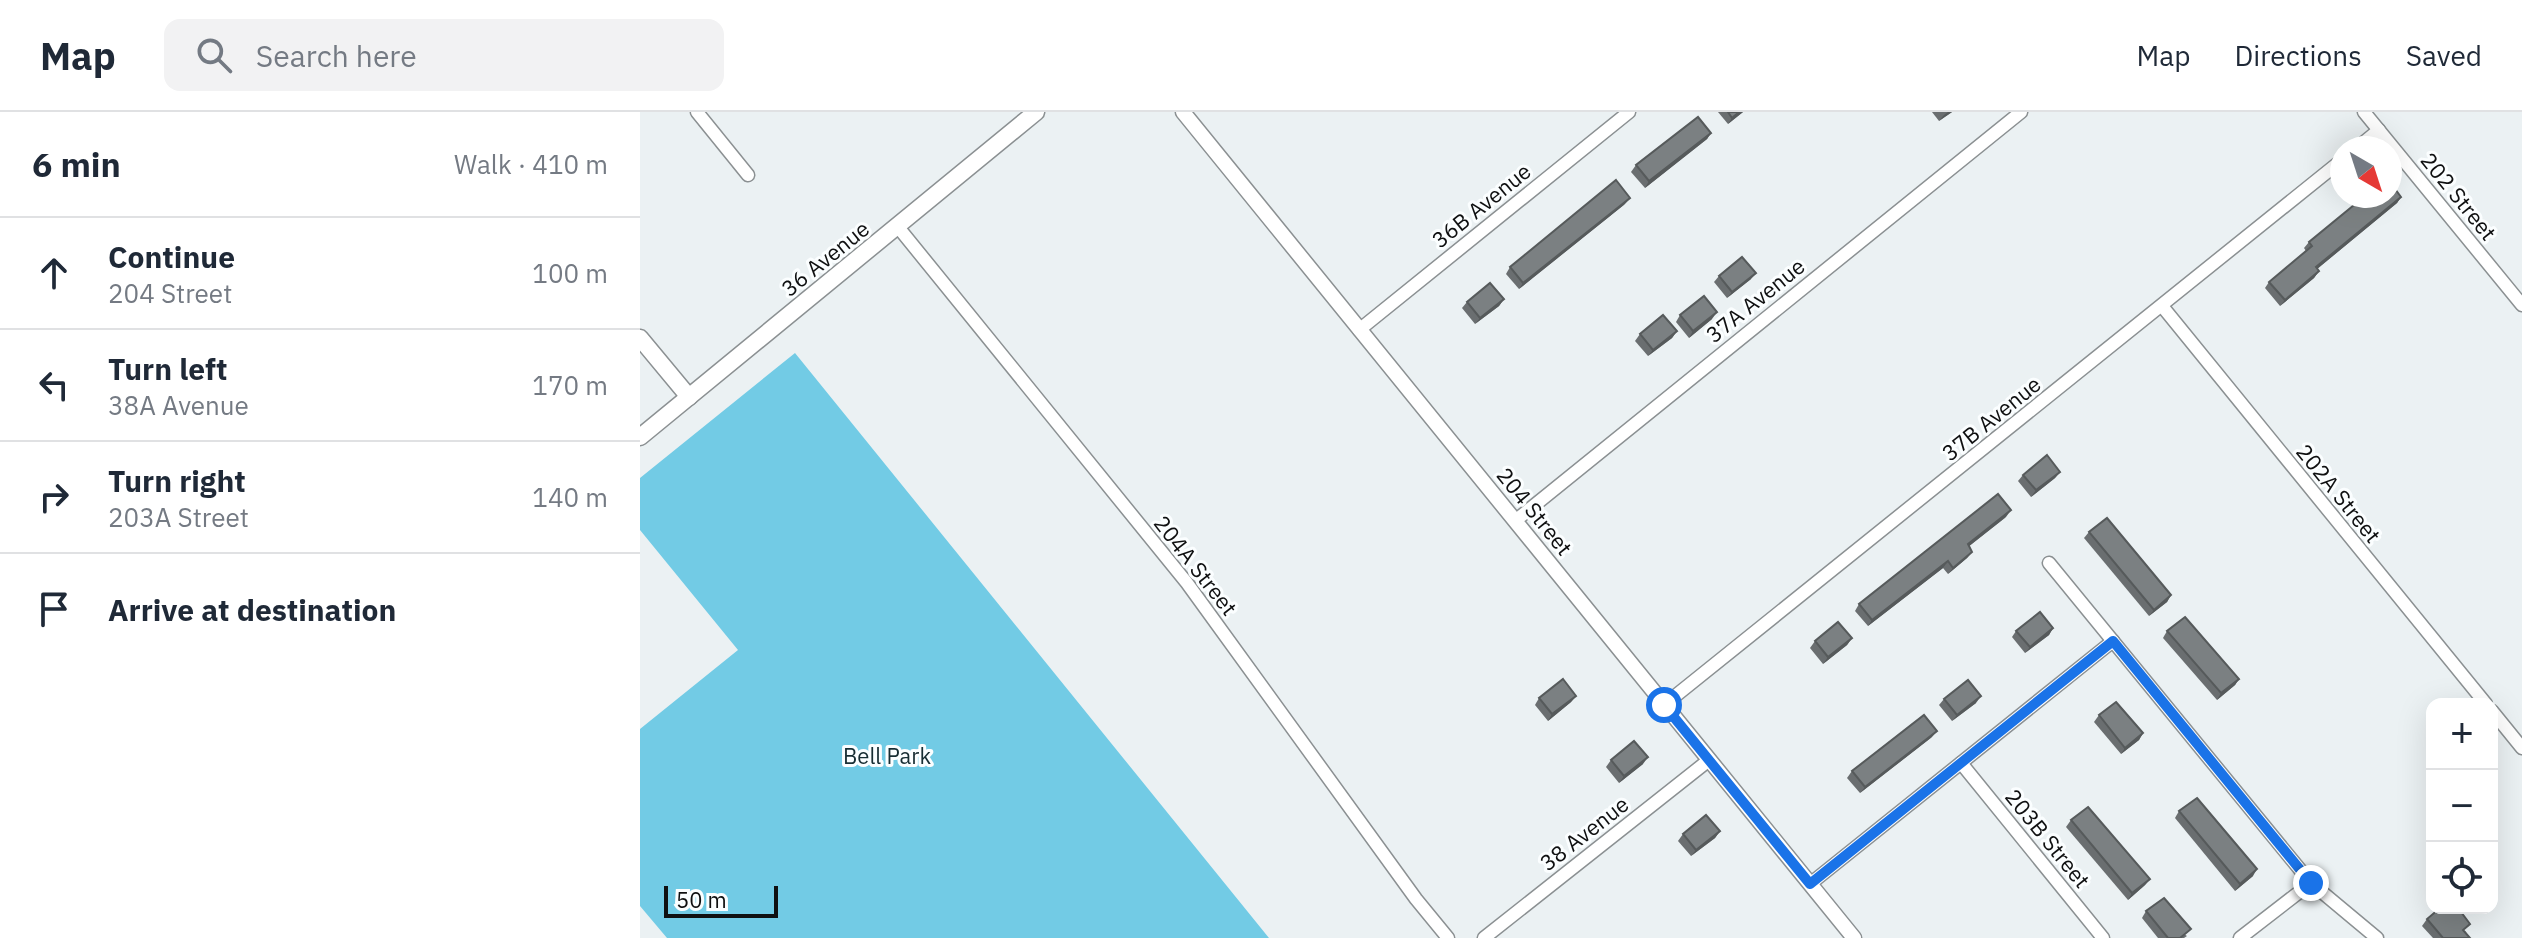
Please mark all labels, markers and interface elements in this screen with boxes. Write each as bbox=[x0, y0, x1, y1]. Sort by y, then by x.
search box bbox=[164, 19, 724, 91]
text: Map bbox=[40, 31, 116, 80]
icon: search bbox=[192, 33, 236, 77]
text: Search here bbox=[256, 36, 417, 75]
text: Map bbox=[2136, 37, 2190, 74]
text: Directions bbox=[2234, 37, 2362, 74]
text: Saved bbox=[2406, 37, 2482, 74]
north arrow bbox=[2330, 136, 2402, 208]
text: 6 min bbox=[32, 142, 121, 186]
street label: 202 Street bbox=[2415, 146, 2503, 246]
text: Walk · 410 m bbox=[454, 147, 608, 181]
street label: 36B Avenue bbox=[1425, 156, 1537, 254]
street label: 36 Avenue bbox=[775, 214, 875, 302]
text: Continue bbox=[108, 237, 235, 276]
icon: ahead bbox=[32, 251, 76, 295]
street label: 37A Avenue bbox=[1700, 251, 1810, 349]
text: 100 m bbox=[532, 256, 608, 290]
text: 204 Street bbox=[108, 276, 232, 310]
text: Turn left bbox=[108, 349, 227, 388]
icon: left bbox=[32, 363, 76, 407]
text: 170 m bbox=[532, 368, 608, 402]
street label: 37B Avenue bbox=[1935, 369, 2047, 467]
text: 38A Avenue bbox=[108, 388, 249, 422]
street label: 202A Street bbox=[2290, 438, 2388, 548]
text: Turn right bbox=[108, 461, 246, 500]
street label: 204 Street bbox=[1491, 461, 1579, 561]
icon: right bbox=[32, 475, 76, 519]
text: 140 m bbox=[532, 480, 608, 514]
text: 203A Street bbox=[108, 500, 249, 534]
street label: 204A Street bbox=[1148, 509, 1244, 621]
icon: arrive bbox=[32, 587, 76, 631]
text: Arrive at destination bbox=[108, 590, 396, 629]
route start bbox=[1646, 687, 1682, 723]
map controls bbox=[2426, 698, 2498, 914]
button: + bbox=[2426, 698, 2498, 770]
park label: Bell Park bbox=[843, 741, 931, 770]
button: − bbox=[2426, 770, 2498, 842]
street label: 203B Street bbox=[1999, 782, 2097, 894]
street label: 38 Avenue bbox=[1534, 789, 1634, 877]
button: locate bbox=[2426, 842, 2498, 914]
route end bbox=[2293, 865, 2329, 901]
scale bar bbox=[664, 882, 778, 918]
text: 50 m bbox=[676, 885, 727, 914]

